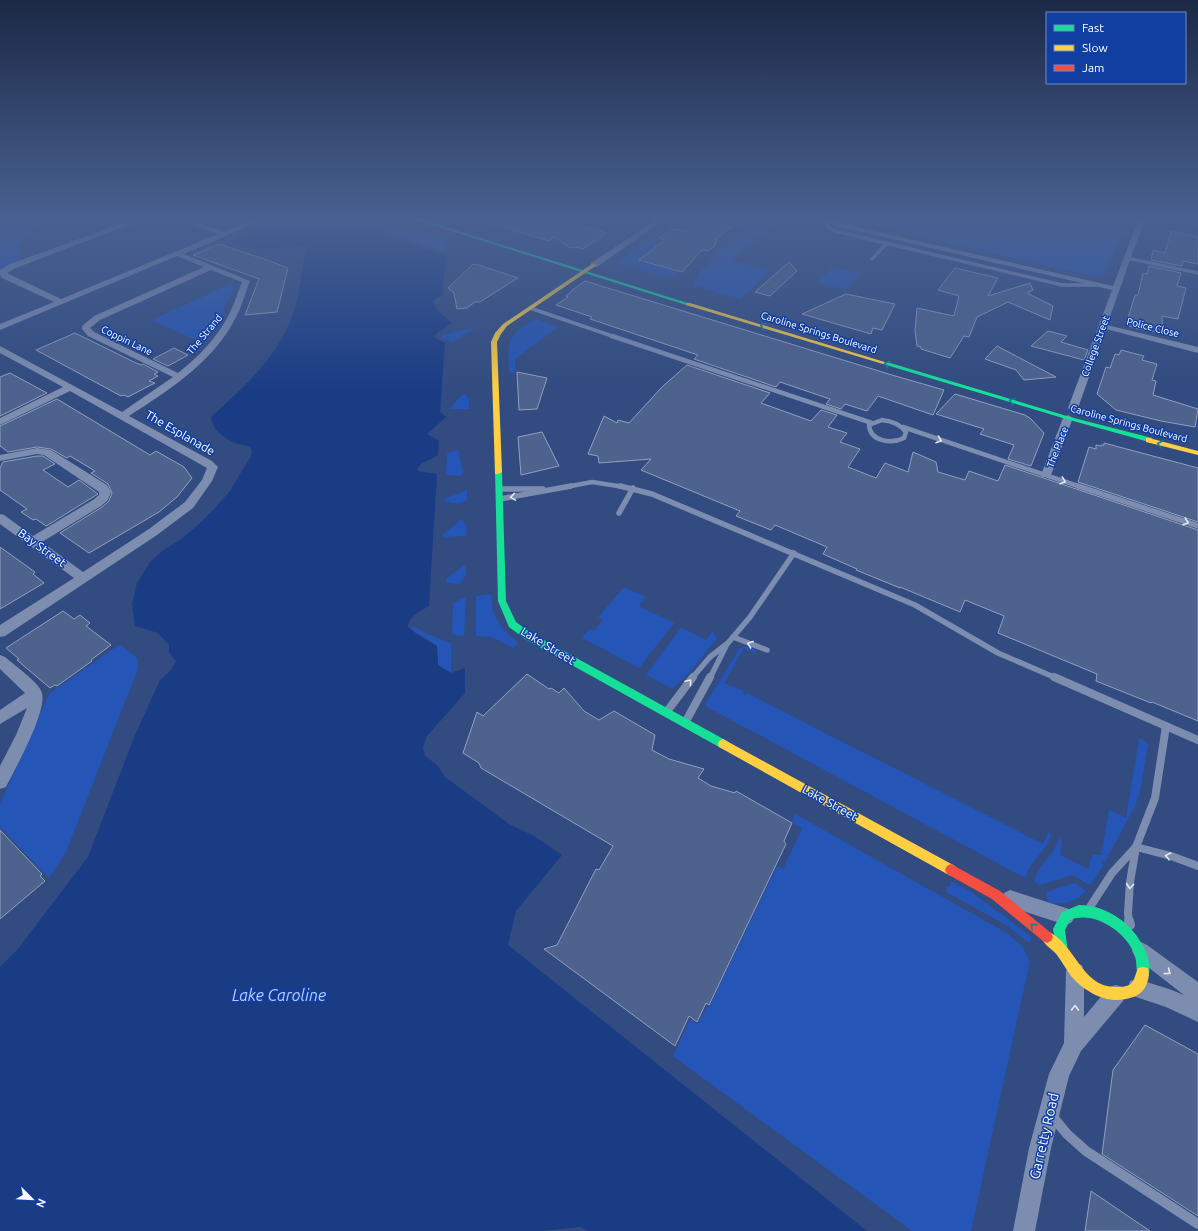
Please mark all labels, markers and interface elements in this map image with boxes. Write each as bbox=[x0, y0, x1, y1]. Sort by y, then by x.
legend bbox=[1046, 12, 1186, 84]
text: Fast bbox=[1082, 21, 1104, 34]
text: Slow bbox=[1082, 41, 1108, 54]
text: Jam bbox=[1082, 61, 1104, 74]
street label: Caroline Springs Boulevard bbox=[760, 310, 878, 355]
street label: The Strand bbox=[185, 312, 224, 357]
street label: College Street bbox=[1079, 314, 1112, 378]
street label: Police Close bbox=[1126, 316, 1180, 339]
one-way arrow bbox=[759, 322, 766, 331]
street label: Coppin Lane bbox=[99, 323, 154, 358]
one-way arrow bbox=[884, 360, 891, 369]
one-way arrow bbox=[1008, 397, 1015, 406]
street label: Caroline Springs Boulevard bbox=[1069, 403, 1189, 444]
street label: The Esplanade bbox=[143, 407, 217, 458]
street label: The Place bbox=[1045, 425, 1070, 469]
one-way arrow bbox=[936, 435, 943, 443]
one-way arrow bbox=[1157, 440, 1163, 448]
one-way arrow bbox=[1059, 476, 1066, 485]
one-way arrow bbox=[510, 492, 516, 501]
one-way arrow bbox=[1182, 518, 1189, 526]
street label: Bay Street bbox=[16, 526, 69, 569]
street label: Lake Street bbox=[519, 624, 578, 667]
one-way arrow bbox=[746, 640, 753, 648]
one-way arrow bbox=[685, 679, 692, 686]
street label: Lake Street bbox=[800, 782, 860, 823]
one-way arrow bbox=[1164, 852, 1171, 860]
one-way arrow bbox=[1126, 883, 1135, 889]
one-way arrow bbox=[1031, 923, 1038, 930]
one-way arrow bbox=[1163, 967, 1170, 974]
water label: Lake Caroline bbox=[232, 986, 326, 1004]
one-way arrow bbox=[1071, 1005, 1079, 1011]
street label: Garretty Road bbox=[1026, 1091, 1062, 1181]
north arrow bbox=[12, 1179, 52, 1219]
text: N bbox=[34, 1197, 48, 1209]

